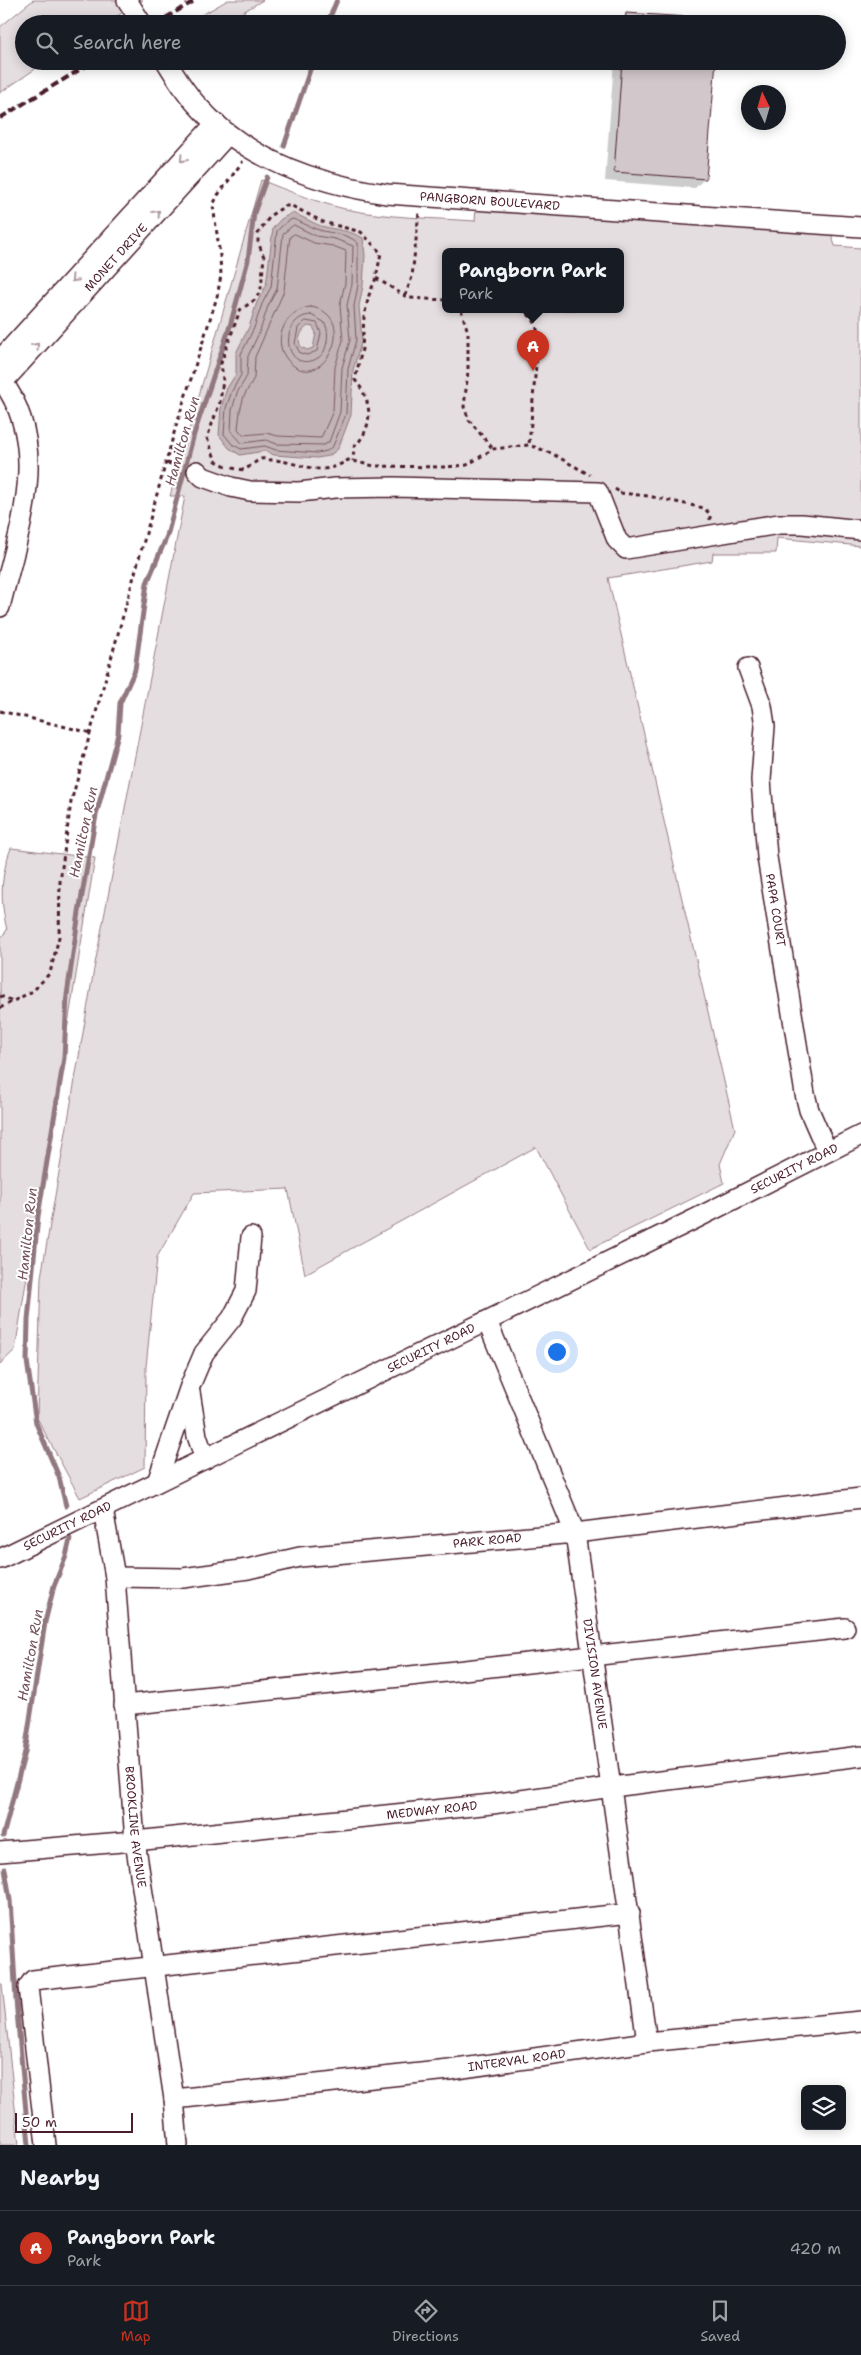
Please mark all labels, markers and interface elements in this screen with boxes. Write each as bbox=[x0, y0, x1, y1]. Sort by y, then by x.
search box bbox=[15, 15, 846, 70]
icon: search bbox=[33, 29, 61, 57]
text: Search here bbox=[73, 30, 182, 55]
north arrow bbox=[741, 85, 786, 130]
one-way arrow bbox=[180, 154, 189, 163]
street label: PANGBORN BOULEVARD bbox=[419, 188, 561, 214]
one-way arrow bbox=[151, 209, 160, 218]
street label: MONET DRIVE bbox=[81, 220, 151, 295]
popup bbox=[442, 248, 624, 313]
text: Pangborn Park bbox=[459, 258, 607, 283]
one-way arrow bbox=[71, 274, 80, 283]
text: Park bbox=[459, 283, 493, 304]
pin: A bbox=[517, 330, 549, 371]
one-way arrow bbox=[30, 342, 39, 351]
water label: Hamilton Run bbox=[161, 394, 203, 488]
water label: Hamilton Run bbox=[65, 785, 101, 879]
street label: PAPA COURT bbox=[762, 872, 789, 949]
street label: SECURITY ROAD bbox=[748, 1140, 841, 1198]
water label: Hamilton Run bbox=[13, 1187, 41, 1281]
street label: SECURITY ROAD bbox=[384, 1320, 478, 1376]
your location bbox=[544, 1339, 570, 1365]
street label: SECURITY ROAD bbox=[21, 1498, 114, 1554]
street label: PARK ROAD bbox=[452, 1530, 522, 1552]
water label: Hamilton Run bbox=[13, 1608, 47, 1702]
street label: DIVISION AVENUE bbox=[579, 1618, 611, 1731]
street label: BROOKLINE AVENUE bbox=[121, 1766, 150, 1889]
street label: MEDWAY ROAD bbox=[386, 1798, 478, 1823]
street label: INTERVAL ROAD bbox=[467, 2046, 567, 2075]
map controls bbox=[801, 2085, 846, 2130]
button: layers bbox=[801, 2085, 846, 2130]
scale bar bbox=[15, 2110, 132, 2133]
text: 50 m bbox=[22, 2113, 57, 2131]
text: Nearby bbox=[20, 2164, 100, 2192]
text: Pangborn Park bbox=[67, 2225, 215, 2250]
text: A bbox=[30, 2238, 42, 2259]
text: 420 m bbox=[790, 2238, 841, 2259]
text: Park bbox=[67, 2250, 101, 2271]
tab: Map bbox=[121, 2297, 151, 2345]
tab: Directions bbox=[392, 2297, 459, 2345]
tab: Saved bbox=[701, 2297, 740, 2345]

